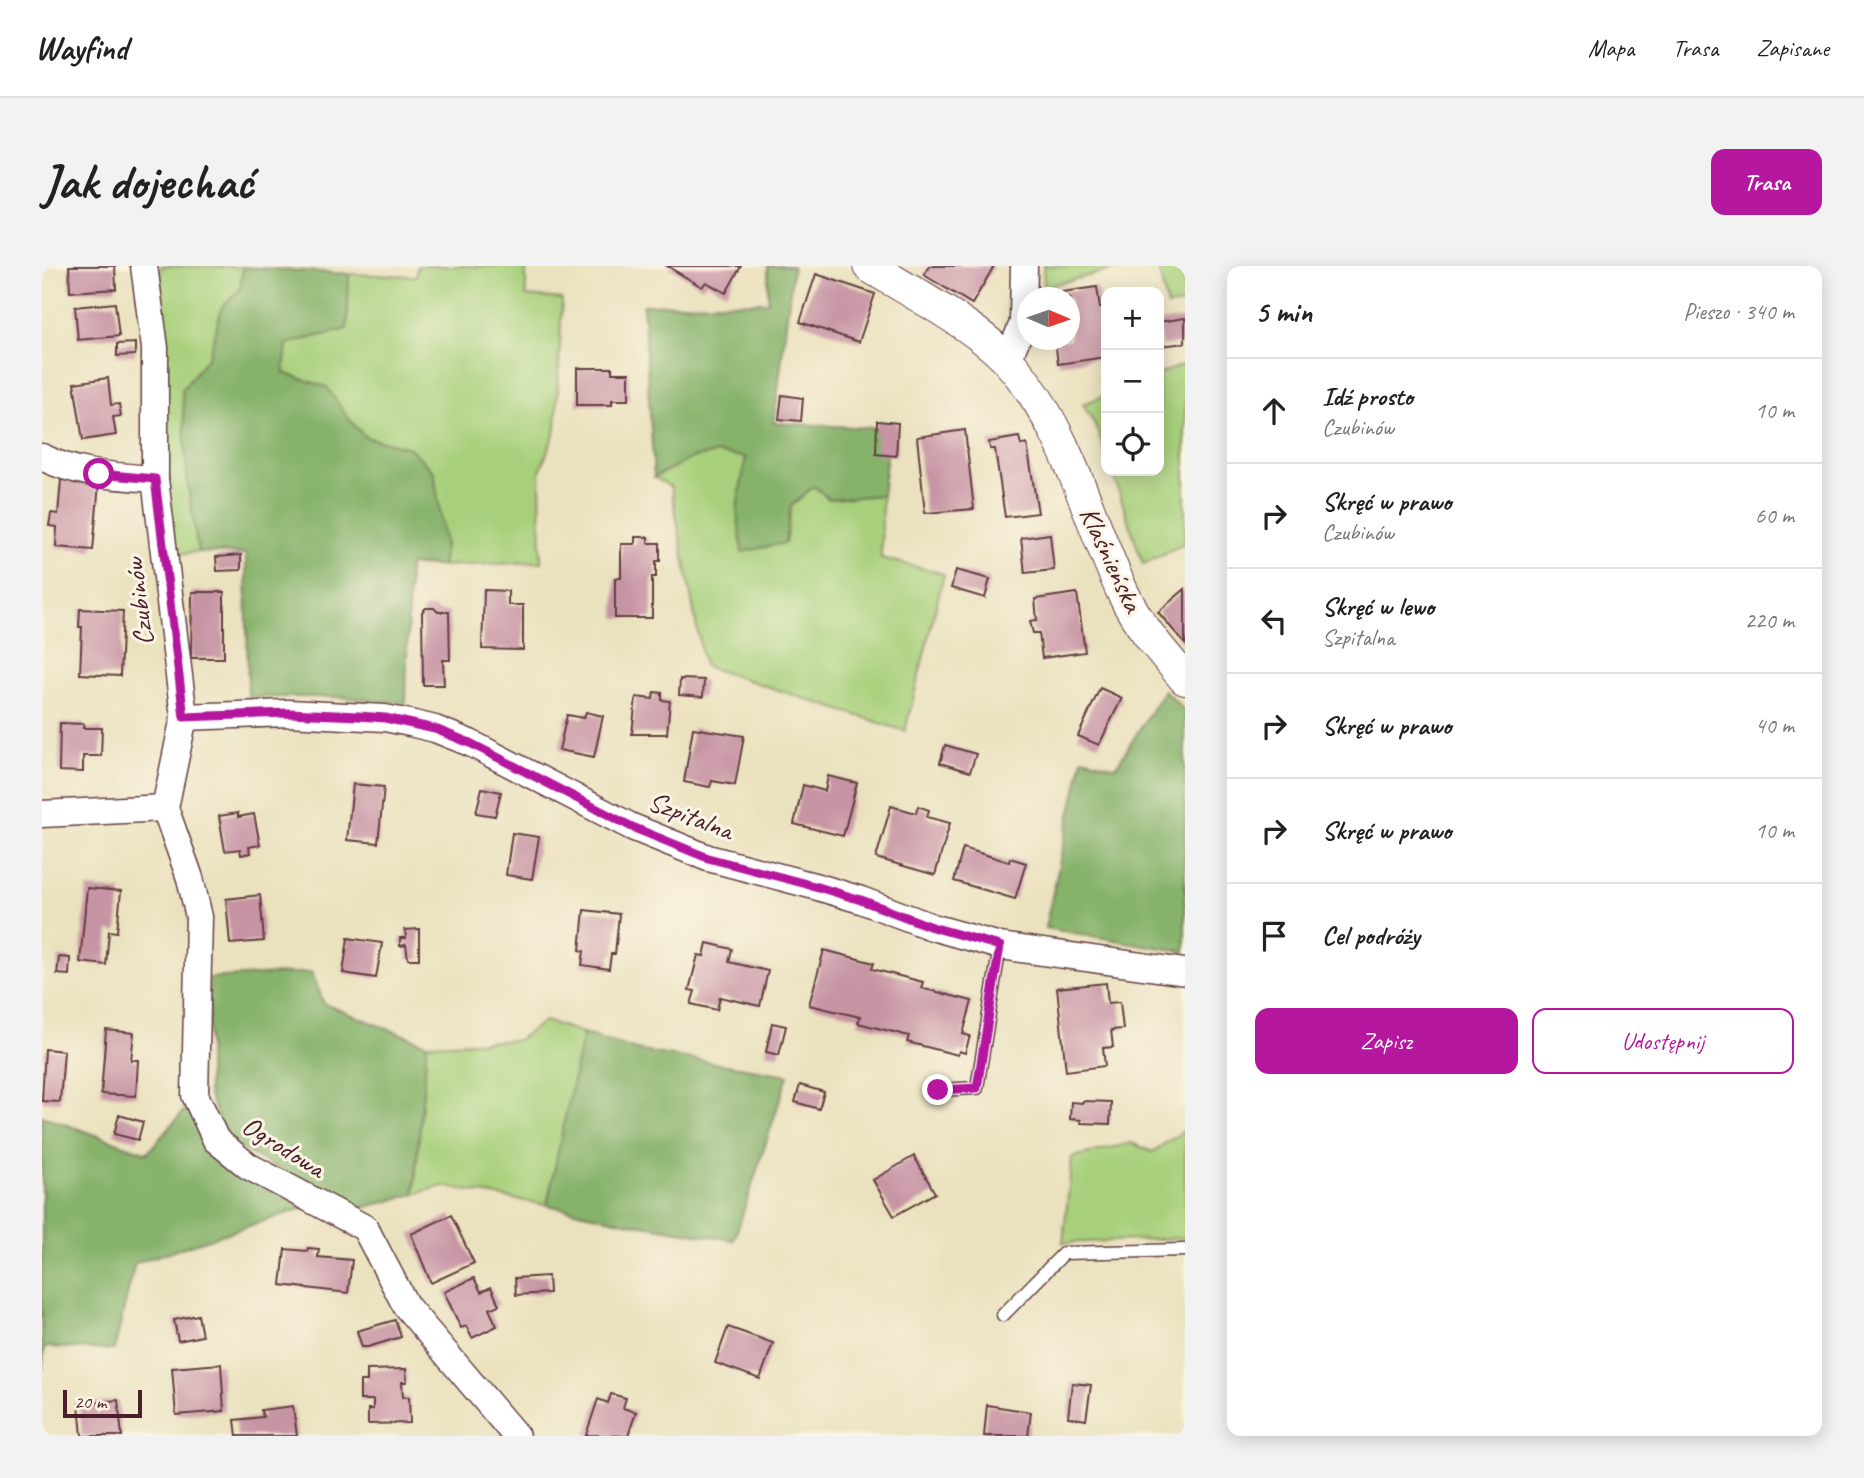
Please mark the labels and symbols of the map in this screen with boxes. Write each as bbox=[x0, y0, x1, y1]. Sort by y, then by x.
north arrow bbox=[1017, 287, 1080, 350]
route start bbox=[83, 458, 114, 489]
street label: Klaśnieńska bbox=[1072, 501, 1152, 619]
street label: Czubinów bbox=[115, 554, 161, 647]
street label: Szpitalna bbox=[643, 783, 741, 848]
route end bbox=[922, 1074, 953, 1105]
street label: Ogrodowa bbox=[236, 1107, 334, 1187]
scale bar bbox=[63, 1387, 142, 1419]

